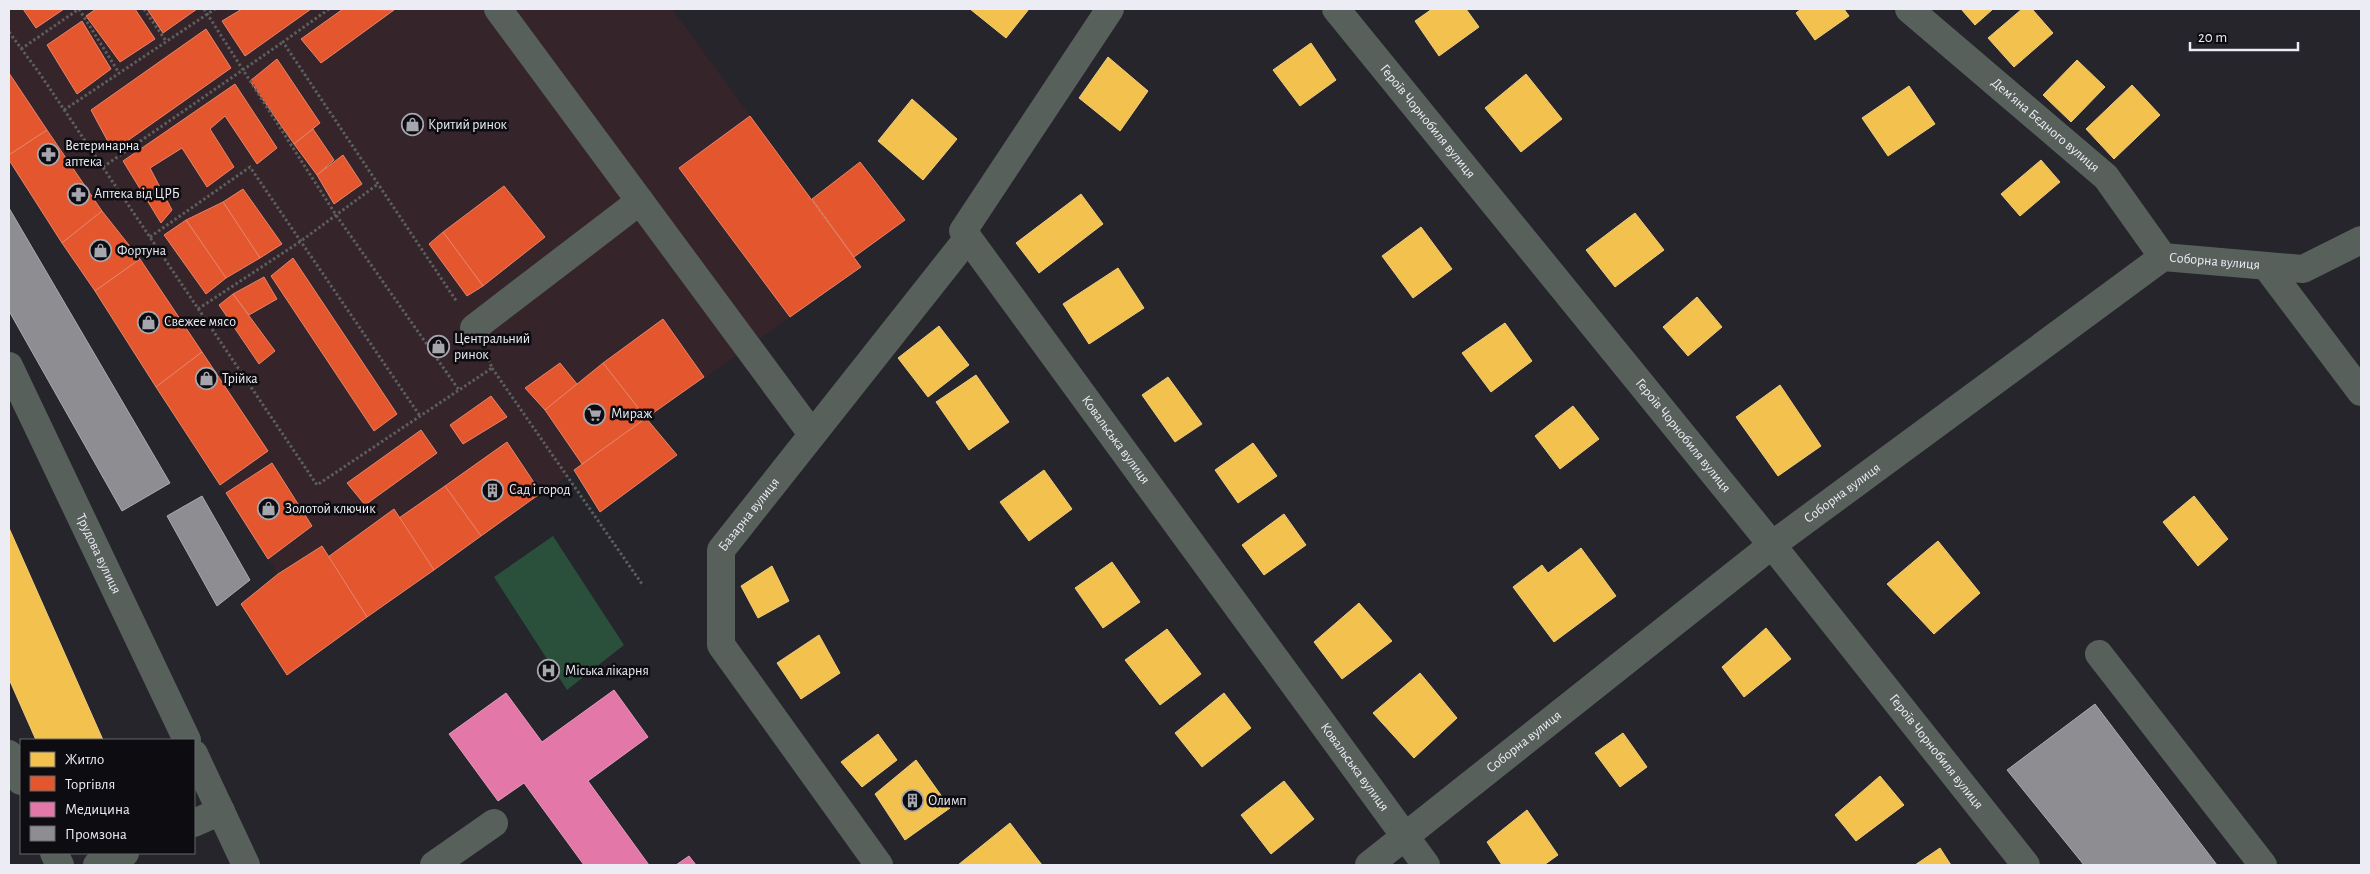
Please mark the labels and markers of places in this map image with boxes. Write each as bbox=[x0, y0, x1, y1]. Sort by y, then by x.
shop icon: Критий ринок bbox=[400, 113, 424, 137]
place label: Критий ринок bbox=[428, 118, 508, 132]
place label: Ветеринарна аптека bbox=[65, 139, 140, 169]
pharmacy icon: Ветеринарна аптека bbox=[37, 142, 61, 166]
pharmacy icon: Аптека від ЦРБ bbox=[66, 182, 90, 206]
place label: Аптека від ЦРБ bbox=[94, 187, 180, 201]
shop icon: Фортуна bbox=[89, 239, 113, 263]
place label: Фортуна bbox=[117, 244, 167, 258]
shop icon: Свежее мясо bbox=[136, 310, 160, 334]
place label: Свежее мясо bbox=[164, 315, 236, 329]
place label: Центральний ринок bbox=[454, 332, 530, 362]
shop icon: Центральний ринок bbox=[426, 335, 450, 359]
shop icon: Трійка bbox=[194, 367, 218, 391]
place label: Трійка bbox=[222, 372, 258, 386]
supermarket icon: Мираж bbox=[583, 402, 607, 426]
place label: Мираж bbox=[611, 407, 652, 421]
building icon: Сад і город bbox=[481, 478, 505, 502]
place label: Сад і город bbox=[509, 483, 571, 497]
shop icon: Золотой ключик bbox=[257, 497, 281, 521]
place label: Золотой ключик bbox=[285, 502, 376, 516]
hospital icon: Міська лікарня bbox=[537, 659, 561, 683]
place label: Міська лікарня bbox=[565, 664, 649, 678]
building icon: Олимп bbox=[900, 789, 924, 813]
place label: Олимп bbox=[928, 794, 967, 808]

